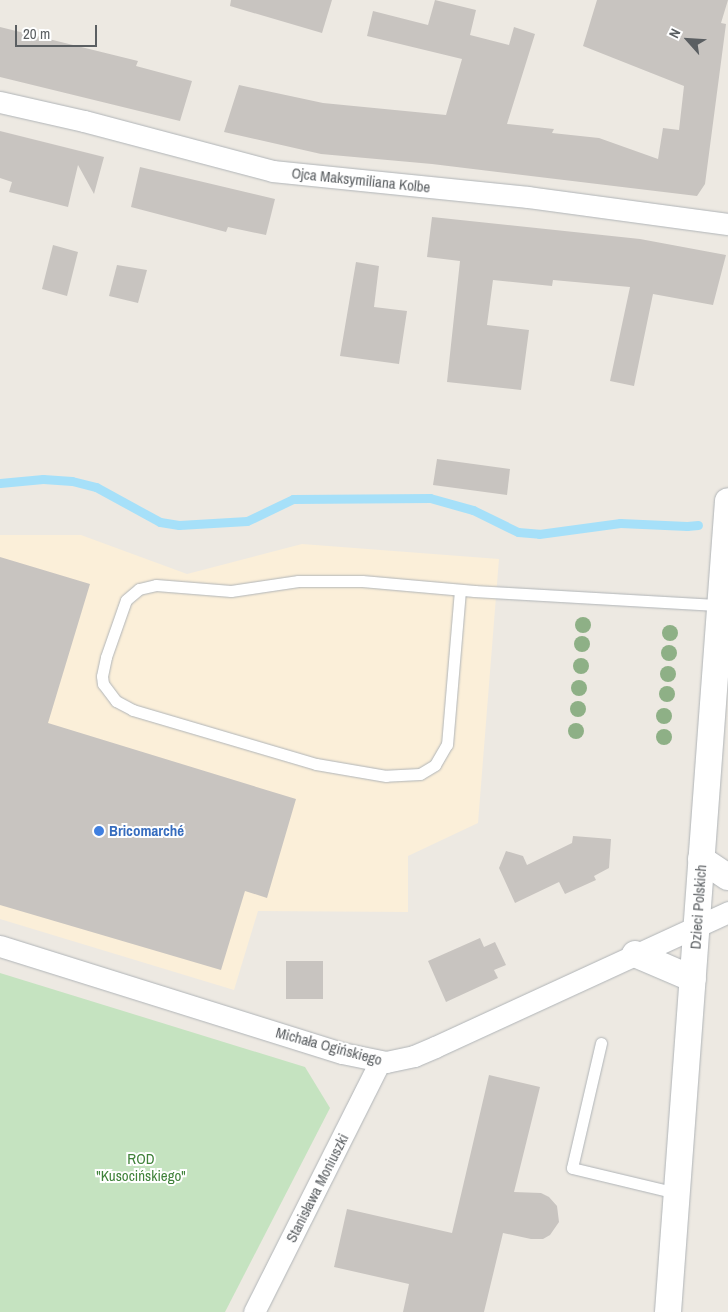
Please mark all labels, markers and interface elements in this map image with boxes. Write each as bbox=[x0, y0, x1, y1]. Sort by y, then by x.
scale bar bbox=[18, 15, 100, 47]
north arrow bbox=[663, 15, 713, 65]
text: 20 m bbox=[23, 23, 50, 44]
text: N bbox=[665, 26, 684, 41]
street label: Ojca Maksymiliana Kolbe bbox=[291, 164, 431, 196]
place label: Bricomarché bbox=[109, 822, 184, 840]
marker: Bricomarché bbox=[93, 825, 105, 837]
street label: Dzieci Polskich bbox=[686, 864, 710, 950]
street label: Michała Ogińskiego bbox=[274, 1023, 384, 1069]
street label: Stanisława Moniuszki bbox=[282, 1131, 352, 1245]
park label: ROD "Kusocińskiego" bbox=[96, 1149, 186, 1184]

